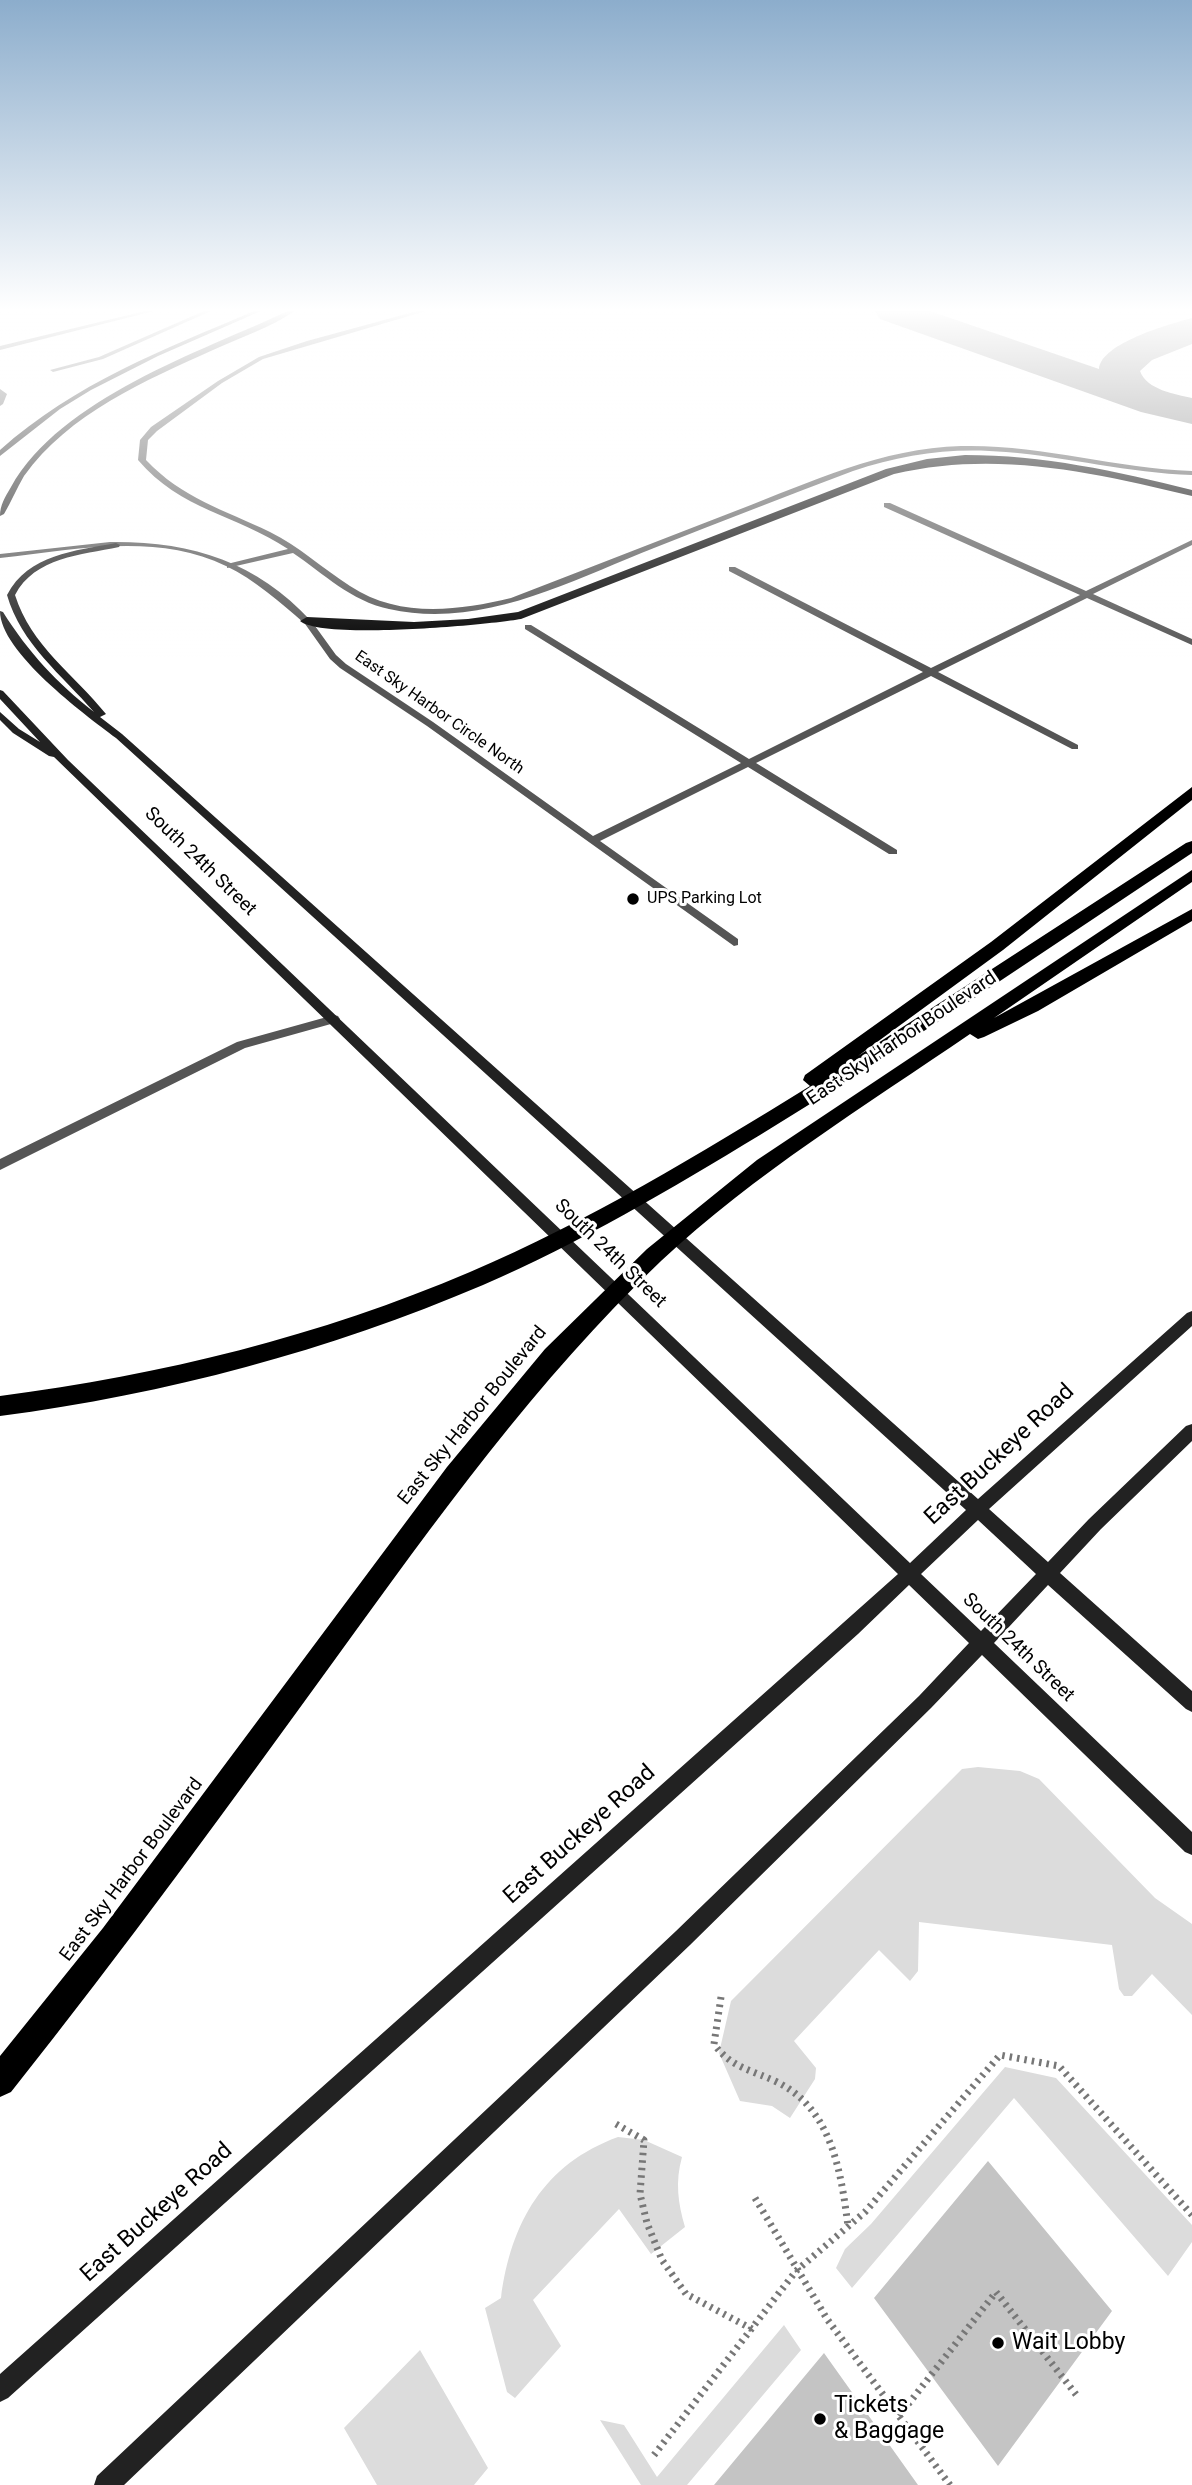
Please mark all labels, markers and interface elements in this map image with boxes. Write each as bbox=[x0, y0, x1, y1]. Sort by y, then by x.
street label: East Sky Harbor Circle North bbox=[351, 647, 527, 779]
street label: South 24th Street bbox=[139, 803, 261, 921]
place label: UPS Parking Lot bbox=[647, 889, 762, 909]
marker: UPS Parking Lot bbox=[625, 891, 641, 907]
street label: East Sky Harbor Boulevard bbox=[803, 967, 1001, 1111]
street label: South 24th Street bbox=[549, 1195, 671, 1313]
street label: East Sky Harbor Boulevard bbox=[394, 1322, 552, 1510]
street label: East Buckeye Road bbox=[919, 1379, 1081, 1531]
street label: South 24th Street bbox=[957, 1589, 1079, 1707]
street label: East Buckeye Road bbox=[498, 1760, 662, 1910]
street label: East Sky Harbor Boulevard bbox=[56, 1774, 208, 1966]
street label: East Buckeye Road bbox=[75, 2138, 239, 2288]
place label: Wait Lobby bbox=[1012, 2329, 1125, 2357]
marker: Wait Lobby bbox=[990, 2335, 1006, 2351]
place label: Tickets & Baggage bbox=[834, 2392, 944, 2446]
marker: Tickets & Baggage bbox=[812, 2411, 828, 2427]

